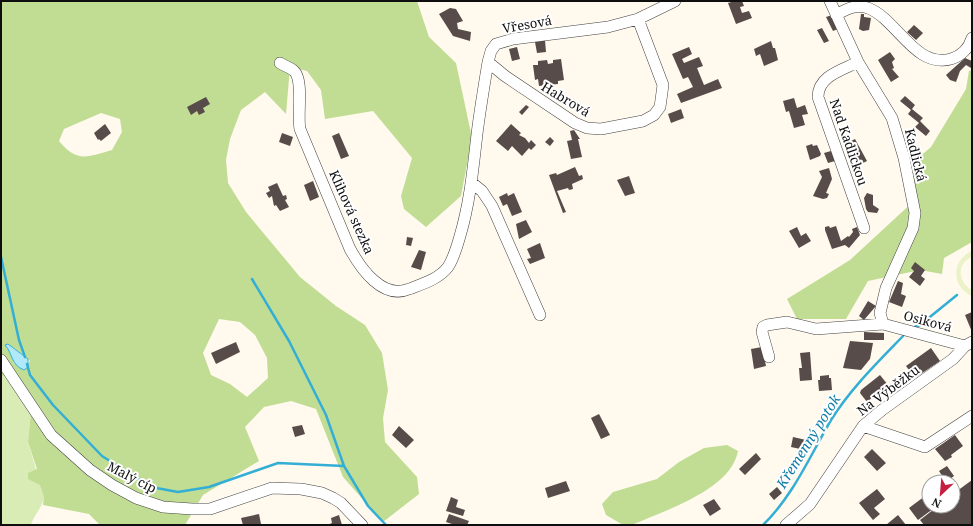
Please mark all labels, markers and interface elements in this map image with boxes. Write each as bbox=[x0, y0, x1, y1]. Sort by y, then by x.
street label: Vřesová bbox=[501, 11, 553, 37]
street label: Habrová bbox=[538, 77, 594, 121]
street label: Nad Kadlickou bbox=[826, 96, 872, 188]
street label: Kadlická bbox=[901, 127, 931, 183]
street label: Klihová stezka bbox=[325, 167, 379, 257]
street label: Osiková bbox=[902, 306, 954, 336]
street label: Na Výběžku bbox=[853, 360, 923, 420]
water label: Křemenný potok bbox=[771, 390, 845, 492]
street label: Malý cíp bbox=[104, 457, 160, 497]
north arrow bbox=[921, 474, 961, 514]
text: N bbox=[929, 495, 944, 512]

